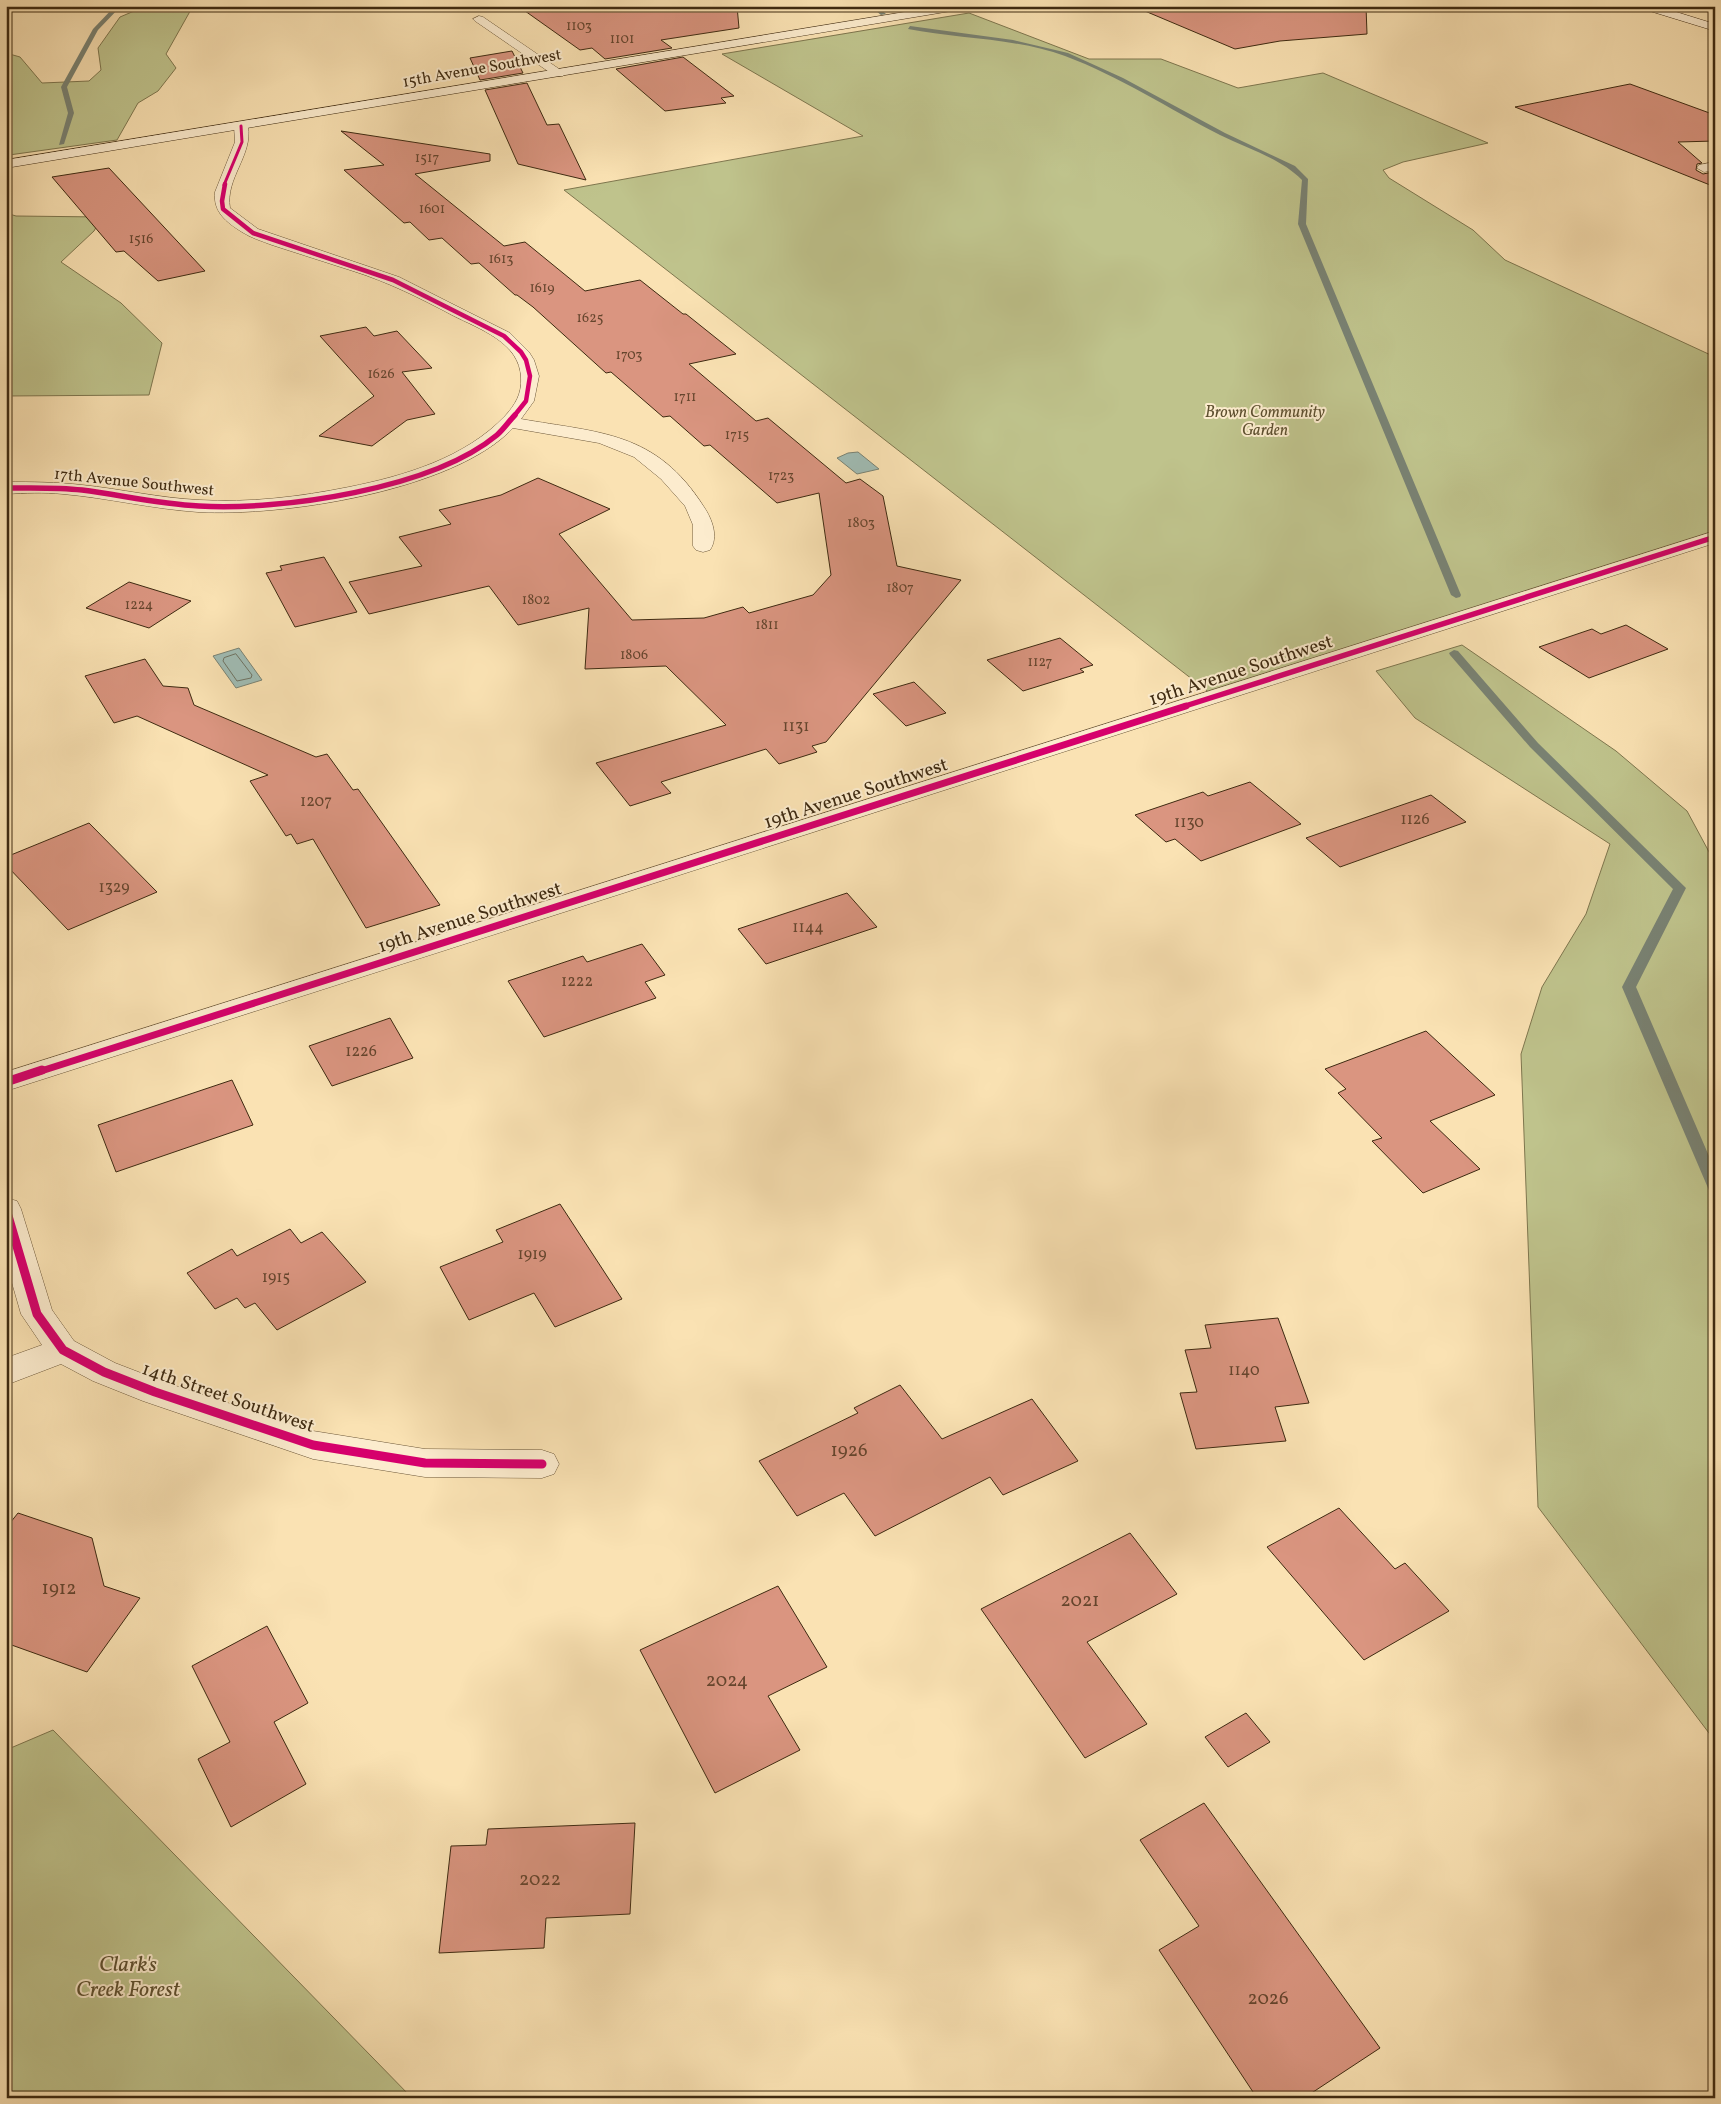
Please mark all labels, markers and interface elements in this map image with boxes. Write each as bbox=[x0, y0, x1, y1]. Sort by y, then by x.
house number: 1103 bbox=[566, 17, 592, 36]
house number: 1101 bbox=[610, 30, 634, 49]
street label: 15th Avenue Southwest bbox=[401, 44, 564, 94]
house number: 1517 bbox=[415, 149, 439, 168]
house number: 1601 bbox=[419, 200, 445, 219]
house number: 1516 bbox=[129, 230, 153, 249]
house number: 1613 bbox=[488, 250, 514, 269]
house number: 1619 bbox=[529, 279, 555, 298]
house number: 1625 bbox=[577, 309, 603, 328]
house number: 1703 bbox=[616, 346, 642, 365]
house number: 1626 bbox=[367, 365, 395, 384]
house number: 1711 bbox=[673, 388, 697, 407]
park label: Brown Community Garden bbox=[1205, 402, 1325, 442]
house number: 1715 bbox=[725, 426, 749, 445]
street label: 17th Avenue Southwest bbox=[53, 464, 216, 502]
house number: 1723 bbox=[768, 467, 794, 486]
house number: 1803 bbox=[847, 514, 875, 533]
house number: 1807 bbox=[886, 579, 914, 598]
house number: 1802 bbox=[522, 591, 550, 610]
house number: 1224 bbox=[125, 596, 153, 615]
house number: 1811 bbox=[755, 616, 779, 635]
street label: 19th Avenue Southwest bbox=[1146, 629, 1337, 713]
house number: 1806 bbox=[620, 646, 648, 665]
house number: 1127 bbox=[1028, 653, 1053, 672]
house number: 1131 bbox=[783, 716, 809, 738]
street label: 19th Avenue Southwest bbox=[761, 752, 952, 836]
house number: 1207 bbox=[300, 791, 332, 813]
house number: 1126 bbox=[1400, 809, 1430, 831]
house number: 1130 bbox=[1174, 812, 1204, 834]
street label: 19th Avenue Southwest bbox=[375, 876, 566, 960]
house number: 1329 bbox=[98, 877, 130, 899]
house number: 1144 bbox=[792, 917, 824, 939]
house number: 1222 bbox=[561, 971, 593, 993]
house number: 1226 bbox=[345, 1041, 377, 1063]
house number: 1919 bbox=[517, 1244, 547, 1266]
house number: 1915 bbox=[262, 1267, 290, 1289]
street label: 14th Street Southwest bbox=[138, 1356, 318, 1440]
house number: 1140 bbox=[1228, 1360, 1260, 1382]
house number: 1926 bbox=[830, 1438, 868, 1464]
house number: 1912 bbox=[42, 1576, 76, 1602]
house number: 2021 bbox=[1060, 1588, 1100, 1614]
house number: 2024 bbox=[706, 1668, 748, 1694]
house number: 2022 bbox=[519, 1867, 561, 1893]
park label: Clark's Creek Forest bbox=[76, 1950, 181, 2006]
house number: 2026 bbox=[1247, 1986, 1289, 2012]

